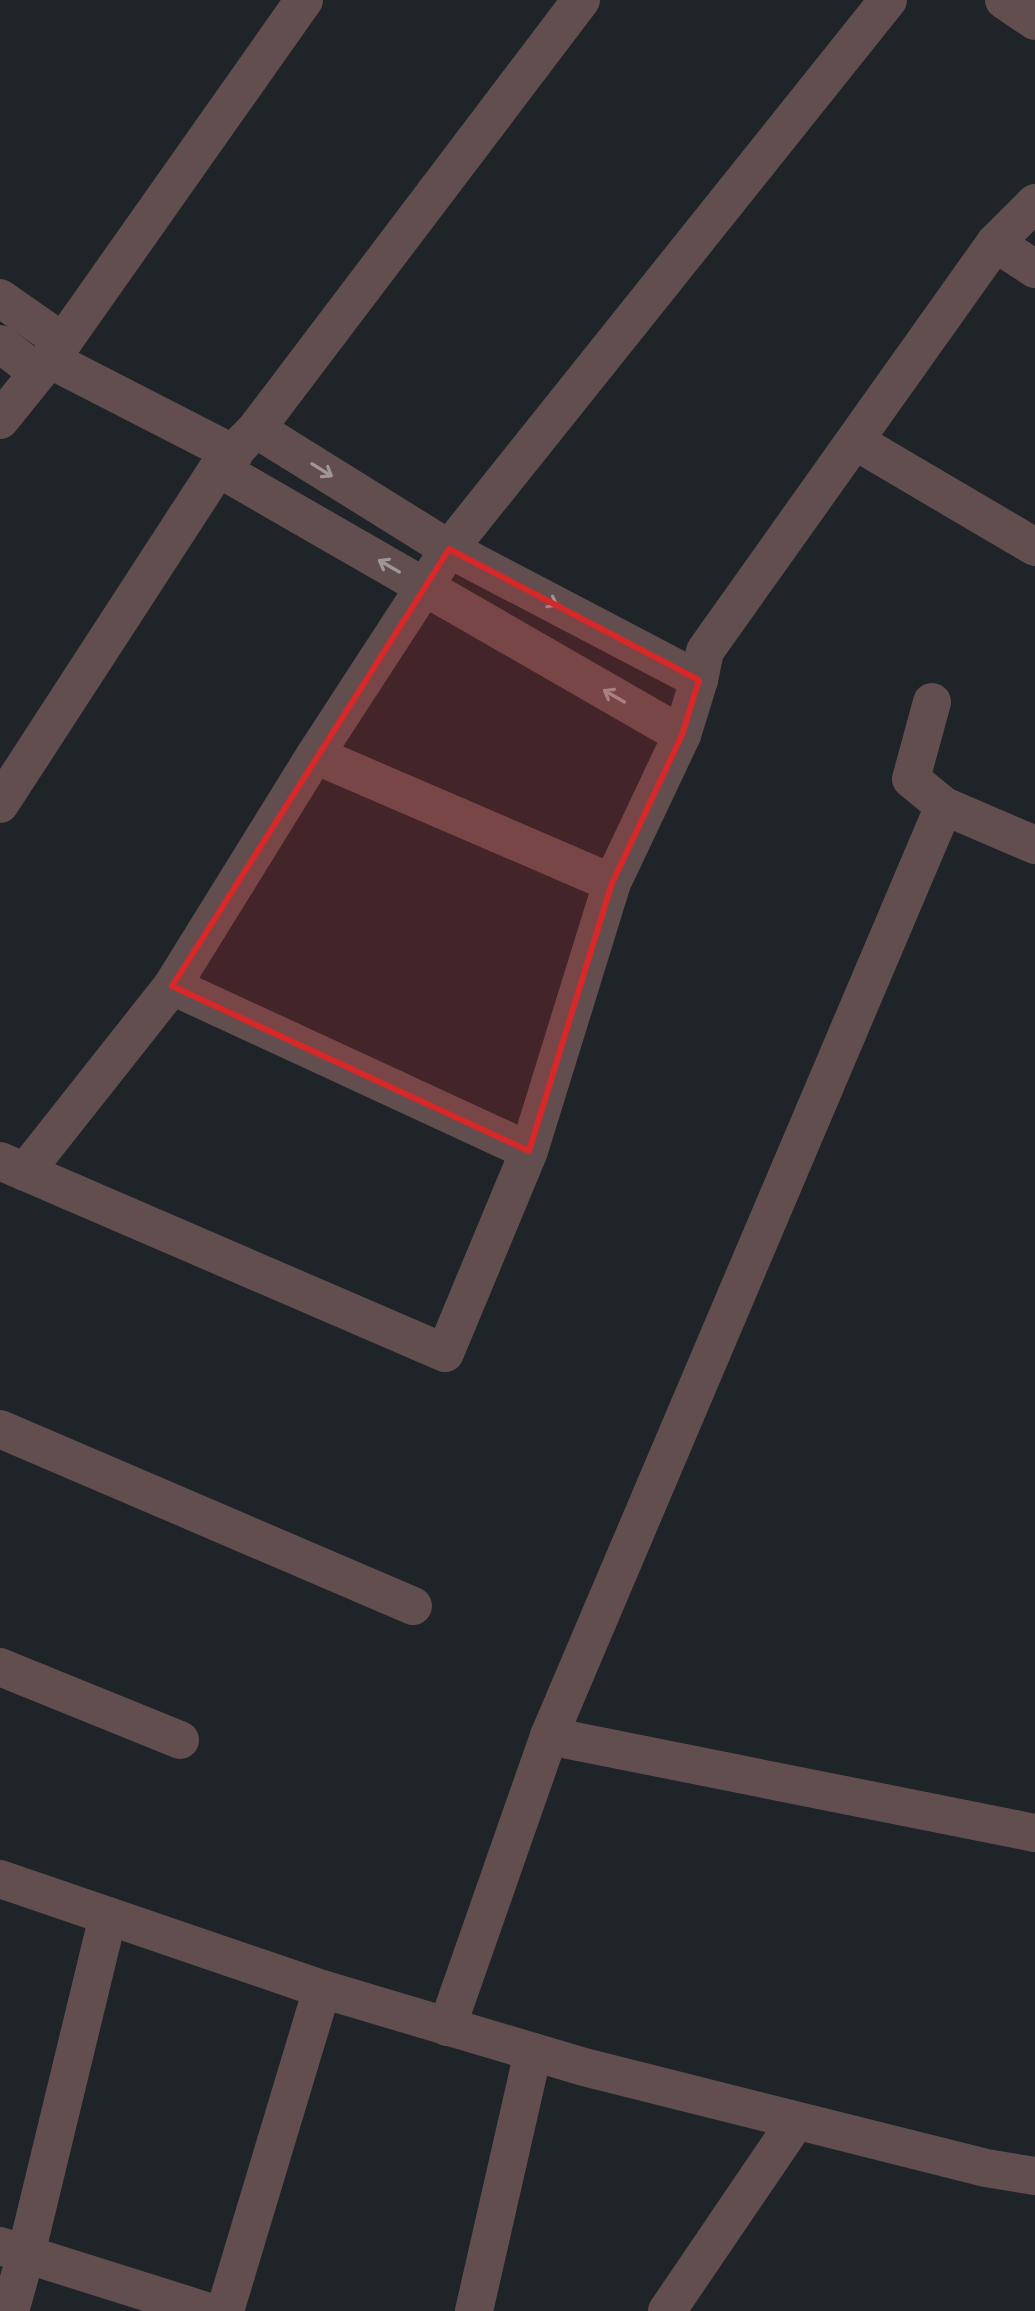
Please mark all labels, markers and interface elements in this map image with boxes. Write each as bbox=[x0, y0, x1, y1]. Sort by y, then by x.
one-way arrow bbox=[310, 462, 333, 478]
one-way arrow bbox=[378, 558, 401, 574]
one-way arrow bbox=[534, 592, 558, 608]
one-way arrow bbox=[603, 688, 627, 703]

